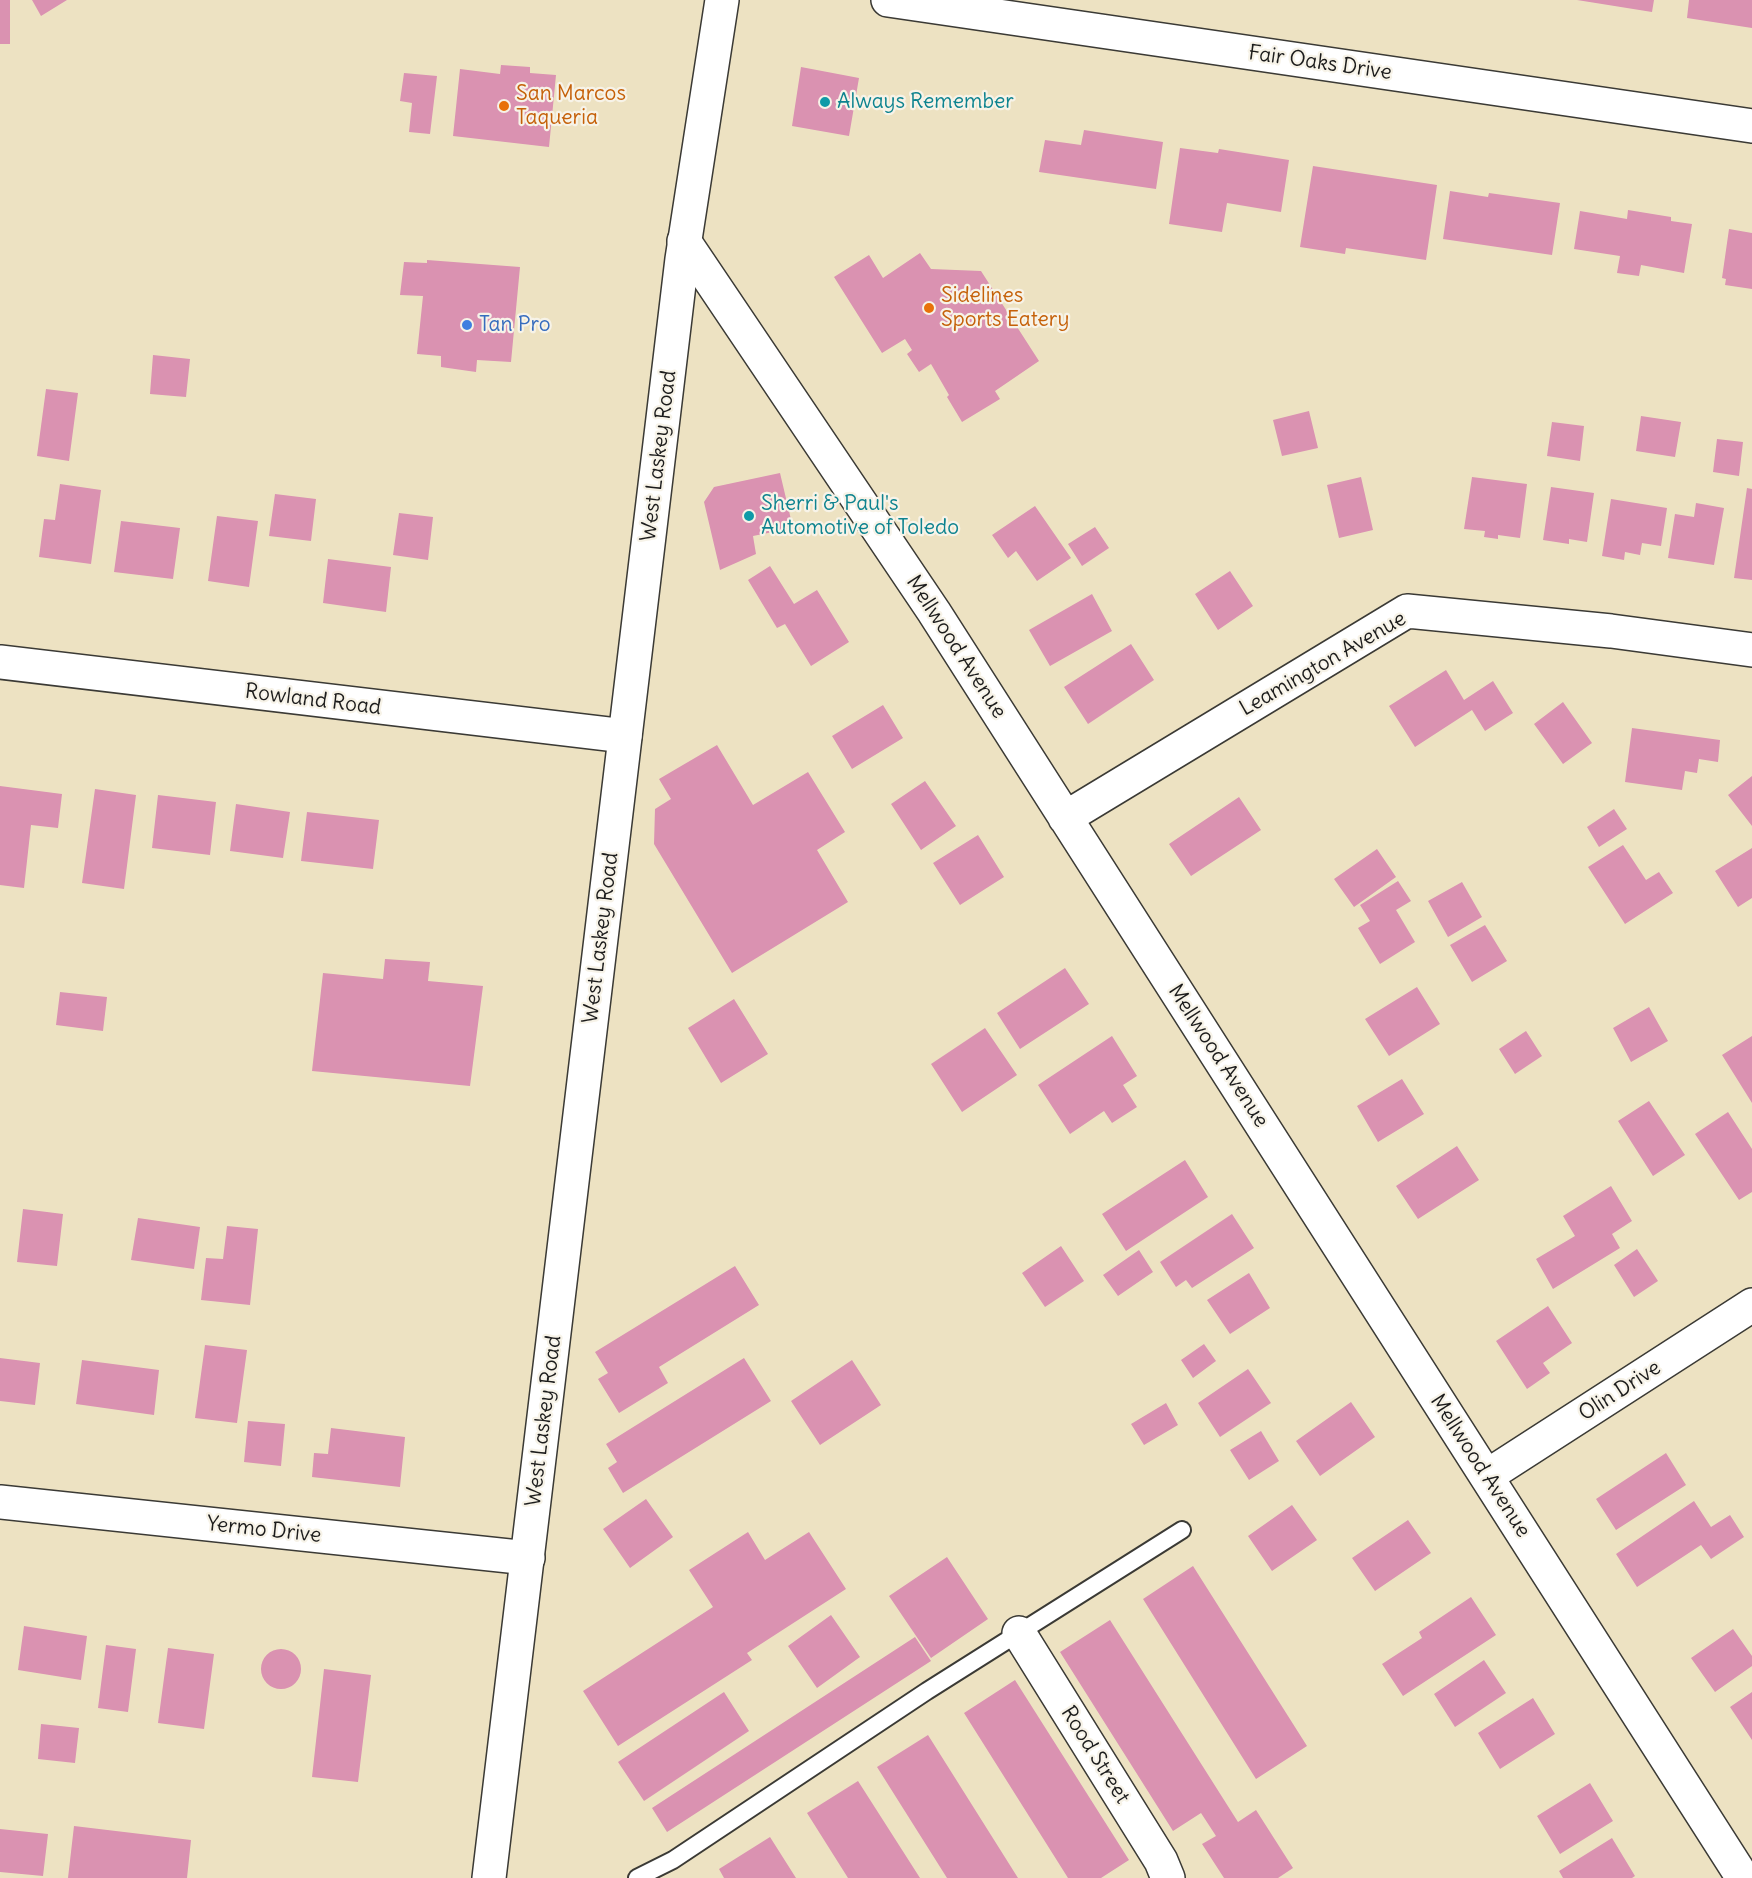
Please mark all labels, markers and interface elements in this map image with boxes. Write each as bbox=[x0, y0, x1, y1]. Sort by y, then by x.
street label: Fair Oaks Drive bbox=[1247, 40, 1393, 86]
place label: San Marcos Taqueria bbox=[516, 81, 626, 131]
place label: Always Remember bbox=[837, 89, 1014, 115]
marker: Always Remember bbox=[818, 95, 832, 109]
marker: San Marcos Taqueria bbox=[497, 99, 511, 113]
place label: Sidelines Sports Eatery bbox=[941, 283, 1069, 333]
marker: Sidelines Sports Eatery bbox=[922, 301, 936, 315]
place label: Tan Pro bbox=[479, 312, 551, 338]
marker: Tan Pro bbox=[460, 318, 474, 332]
street label: West Laskey Road bbox=[636, 369, 682, 543]
place label: Sherri & Paul's Automotive of Toledo bbox=[761, 491, 959, 541]
marker: Sherri & Paul's Automotive of Toledo bbox=[742, 509, 756, 523]
street label: Mellwood Avenue bbox=[900, 571, 1012, 723]
street label: Leamington Avenue bbox=[1236, 606, 1410, 722]
street label: Rowland Road bbox=[244, 679, 382, 721]
street label: West Laskey Road bbox=[578, 851, 624, 1025]
street label: Mellwood Avenue bbox=[1162, 980, 1274, 1132]
street label: West Laskey Road bbox=[521, 1334, 567, 1508]
street label: Olin Drive bbox=[1574, 1355, 1666, 1427]
street label: Mellwood Avenue bbox=[1424, 1390, 1536, 1542]
street label: Yermo Drive bbox=[206, 1511, 322, 1549]
street label: Rood Street bbox=[1055, 1702, 1135, 1808]

